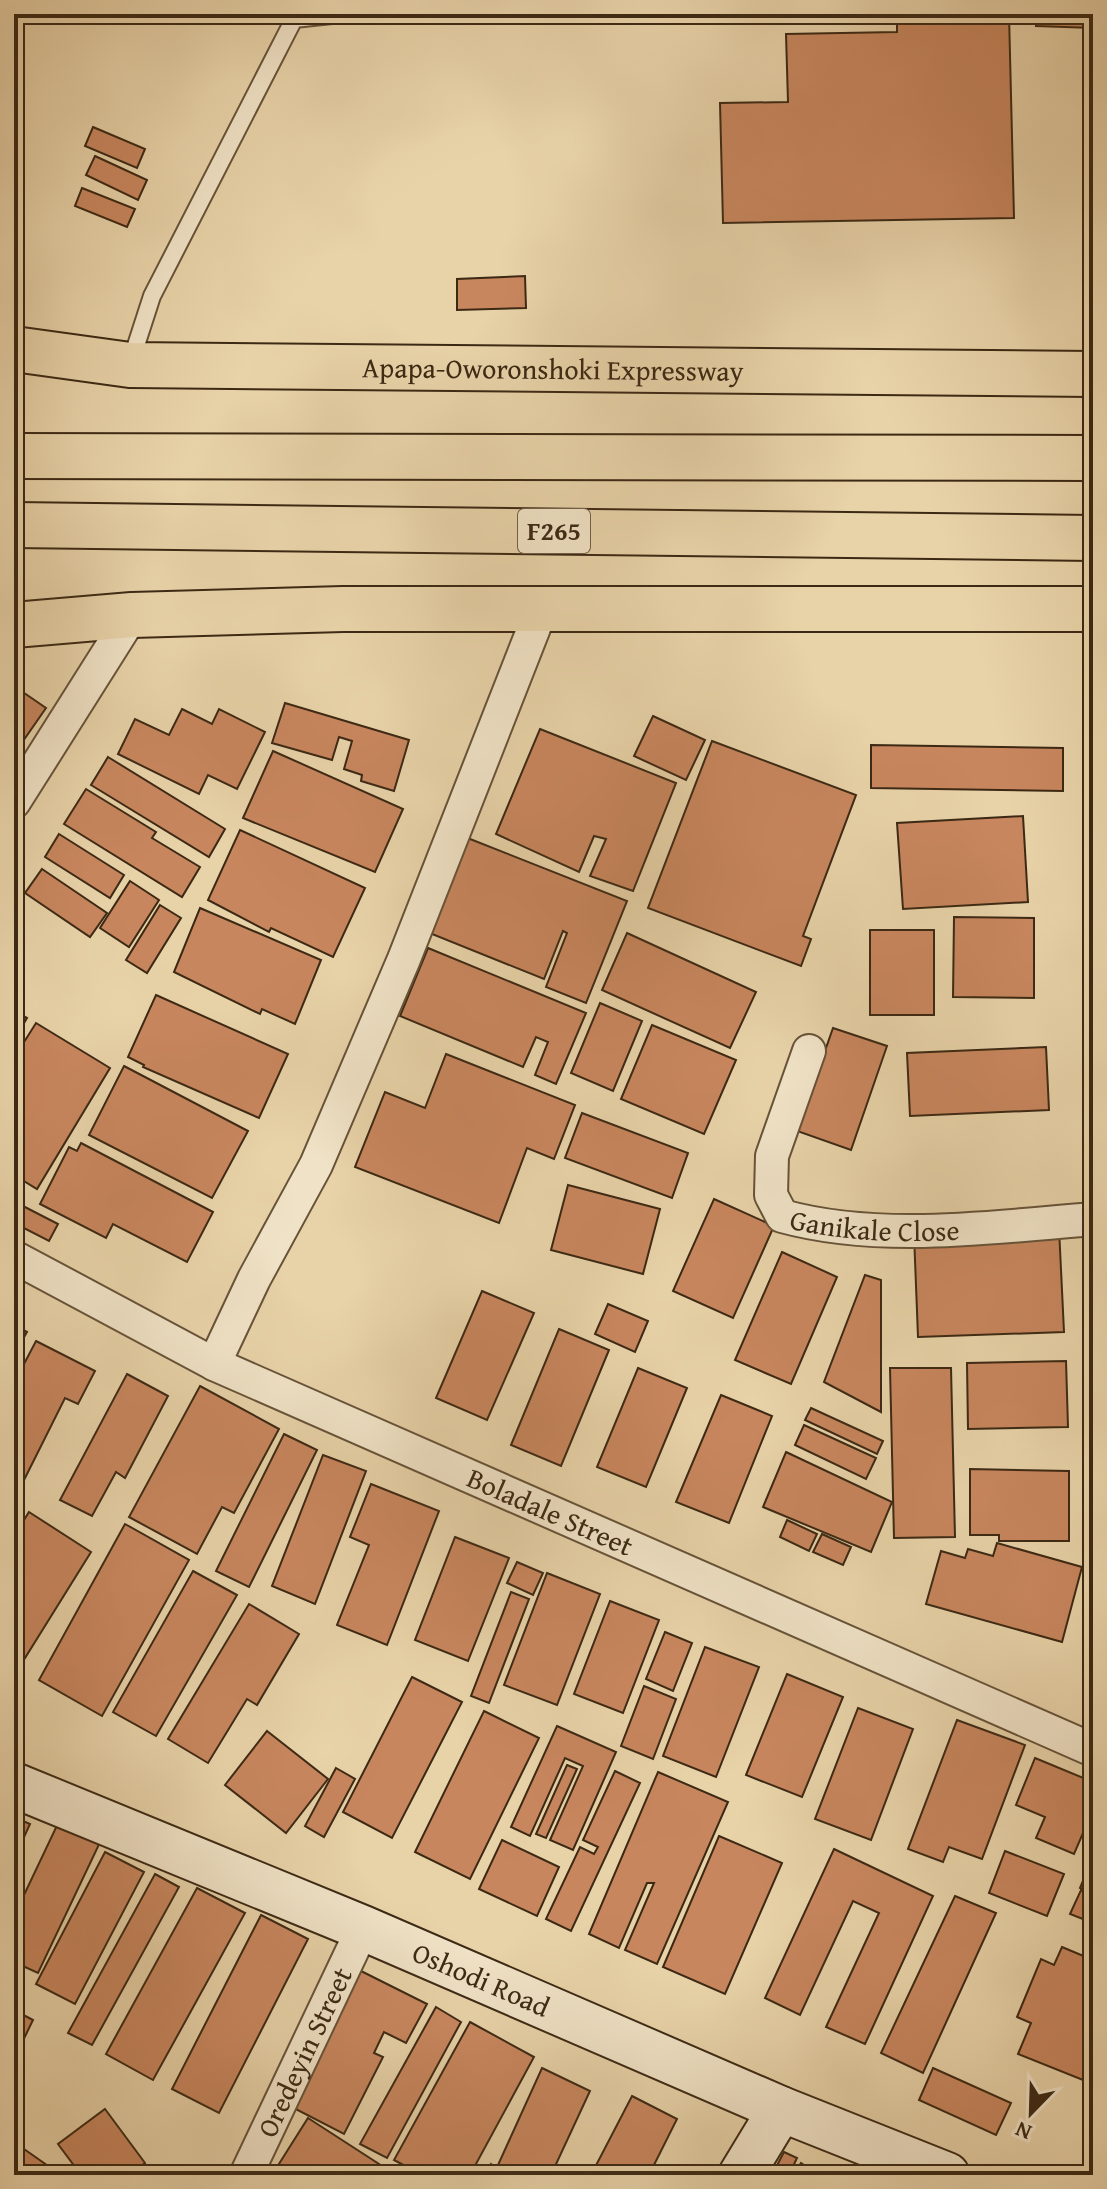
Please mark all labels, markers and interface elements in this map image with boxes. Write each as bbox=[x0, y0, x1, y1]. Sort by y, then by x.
street label: Apapa-Oworonshoki Expressway bbox=[362, 346, 744, 391]
road number: F265 bbox=[518, 509, 590, 553]
street label: Ganikale Close bbox=[786, 1198, 960, 1251]
street label: Boladale Street bbox=[461, 1457, 640, 1566]
street label: Oshodi Road bbox=[406, 1931, 557, 2027]
street label: Oredeyin Street bbox=[246, 1960, 362, 2144]
north arrow bbox=[991, 2073, 1071, 2153]
text: N bbox=[1010, 2114, 1036, 2149]

